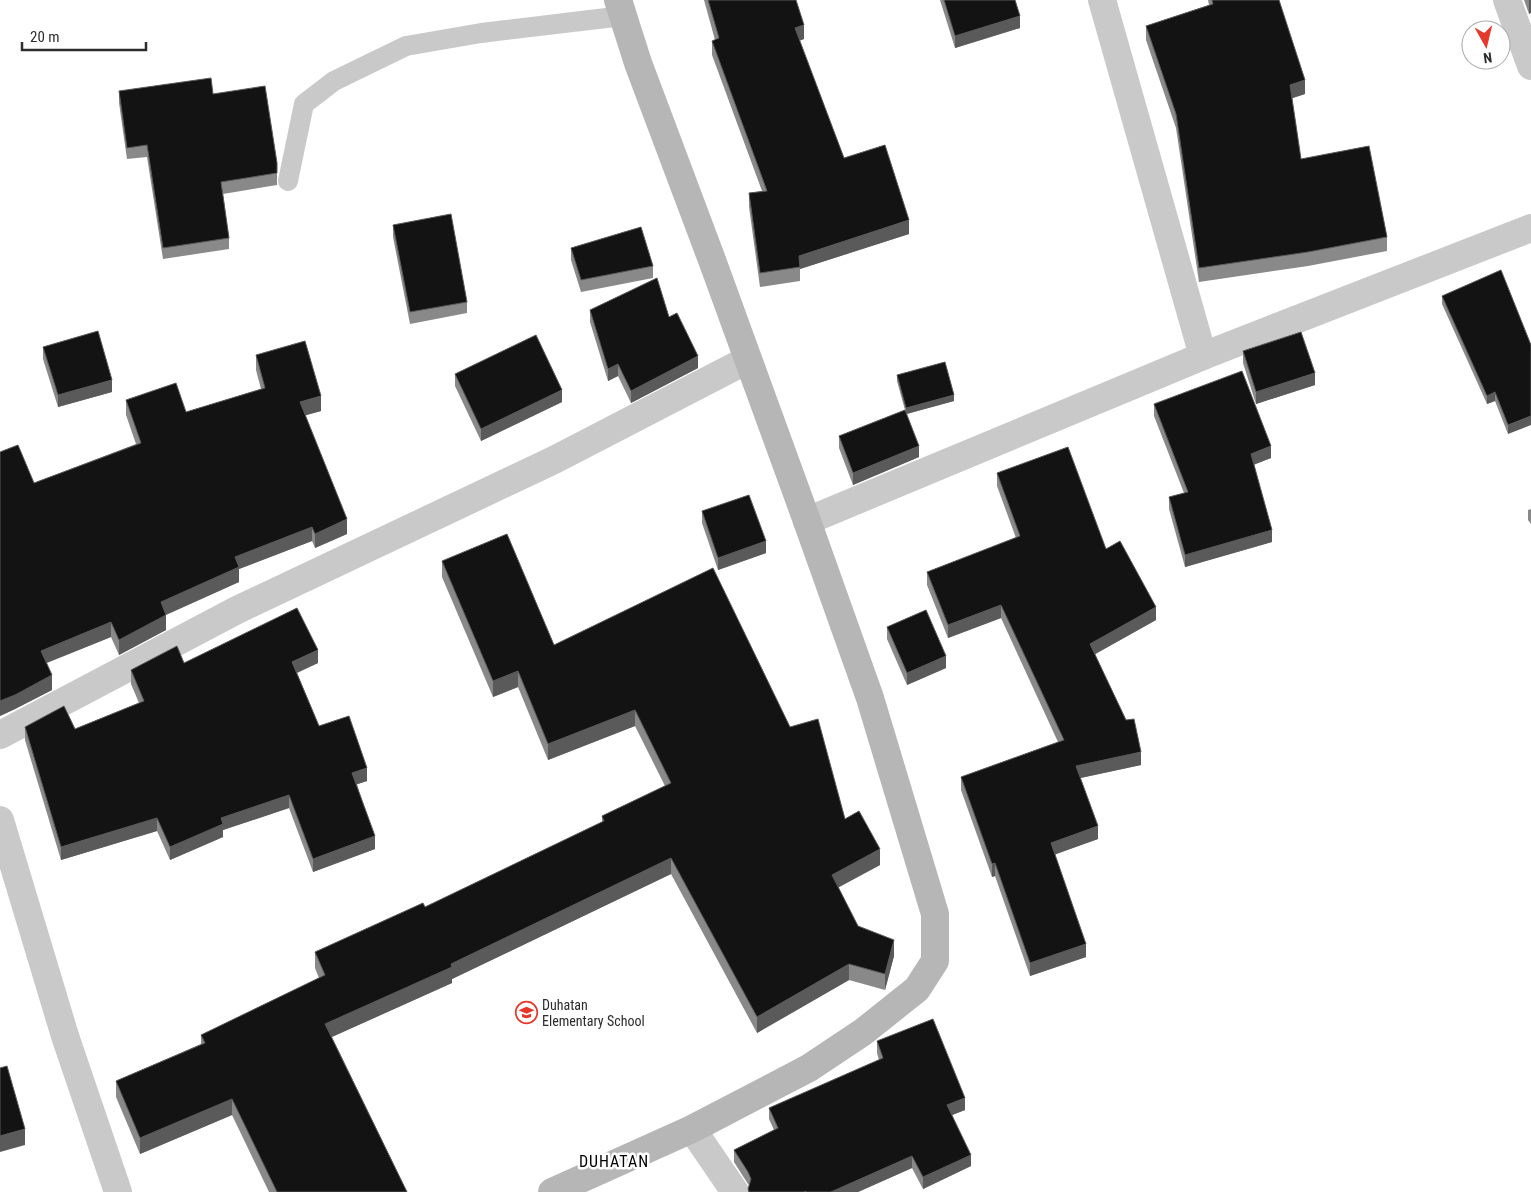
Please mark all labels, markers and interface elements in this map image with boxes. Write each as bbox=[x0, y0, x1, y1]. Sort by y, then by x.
scale bar bbox=[22, 20, 146, 52]
north arrow bbox=[1461, 20, 1511, 70]
text: 20 m bbox=[30, 28, 60, 46]
text: N bbox=[1482, 49, 1493, 66]
place label: Duhatan Elementary School bbox=[542, 997, 645, 1029]
school or university icon: Duhatan Elementary School bbox=[514, 1001, 538, 1025]
district label: DUHATAN bbox=[579, 1152, 649, 1171]

